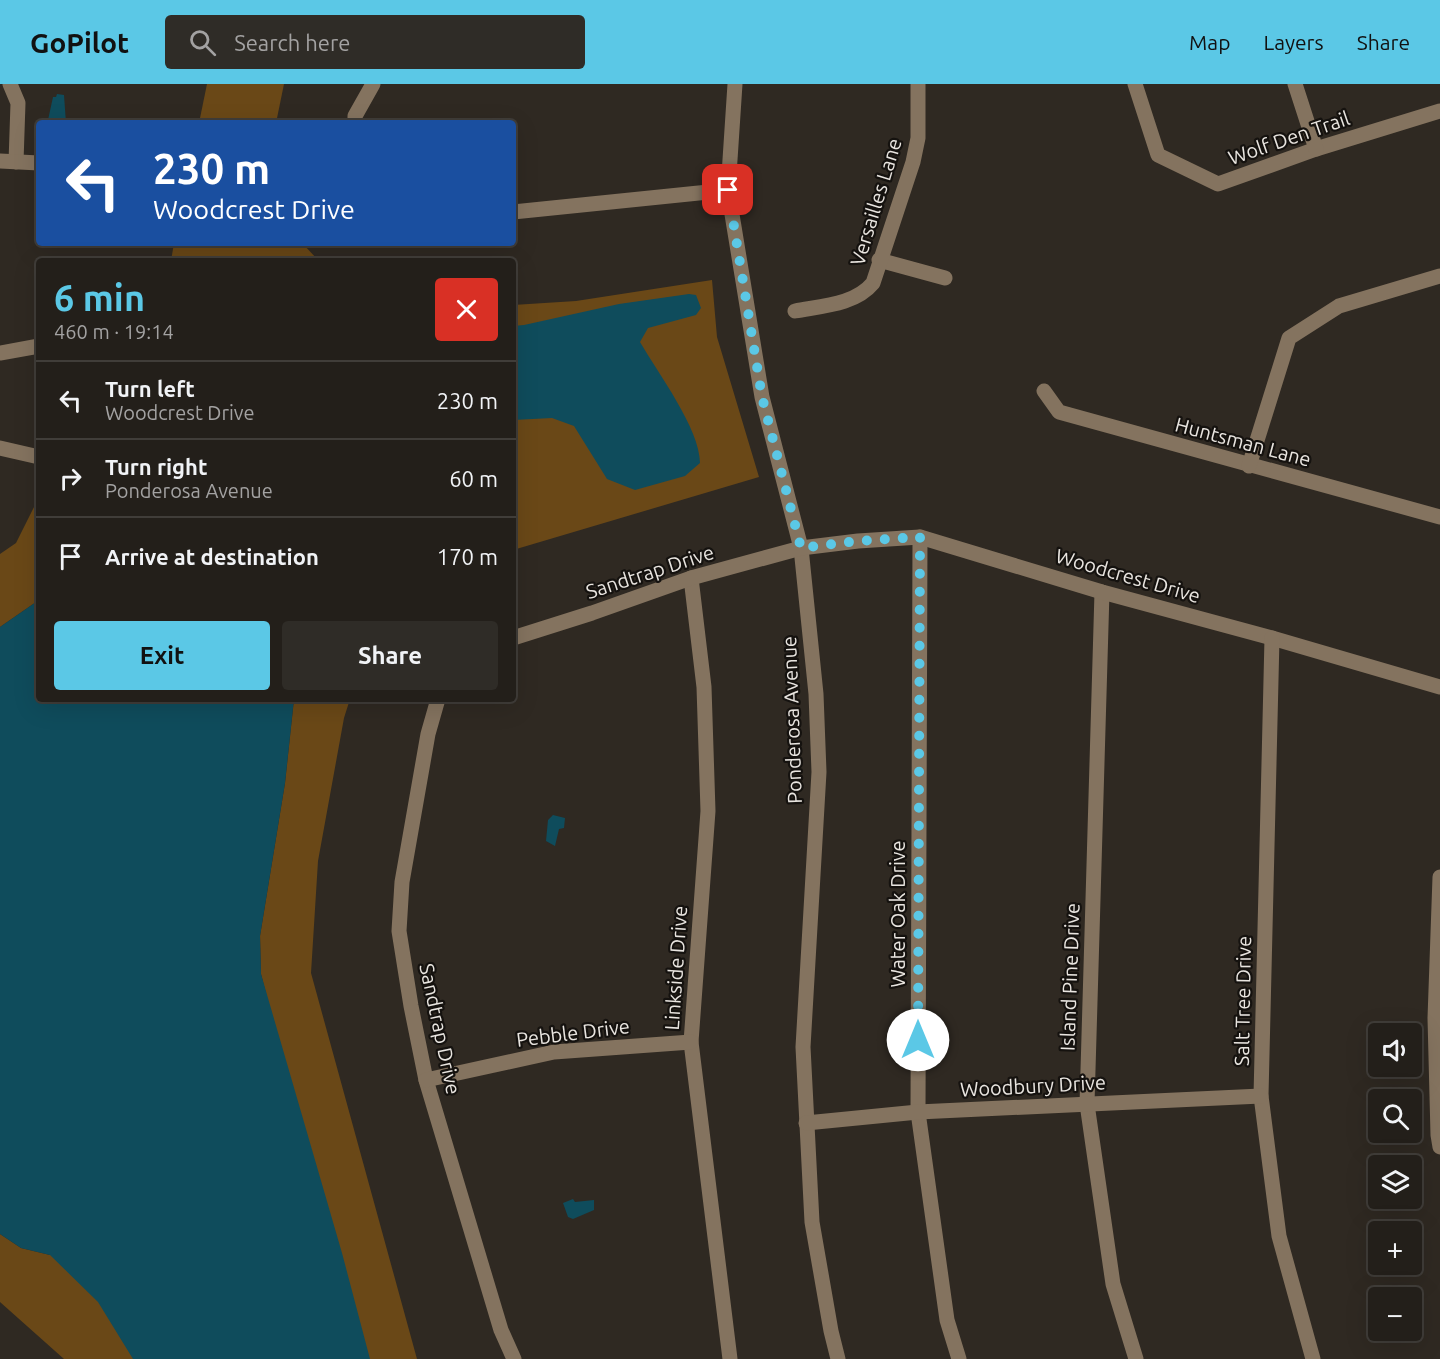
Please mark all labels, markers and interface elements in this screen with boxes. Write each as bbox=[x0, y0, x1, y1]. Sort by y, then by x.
search box bbox=[165, 15, 585, 69]
icon: search bbox=[186, 26, 219, 59]
text: GoPilot bbox=[30, 27, 129, 58]
text: Search here bbox=[234, 30, 350, 55]
text: Map bbox=[1189, 30, 1230, 54]
text: Layers bbox=[1263, 30, 1324, 54]
text: Share bbox=[1357, 30, 1410, 54]
street label: Wolf Den Trail bbox=[1225, 106, 1353, 169]
street label: Versailles Lane bbox=[845, 135, 906, 268]
icon: left bbox=[54, 144, 132, 222]
text: 230 m bbox=[153, 145, 270, 192]
pin bbox=[702, 164, 753, 215]
icon: arrive bbox=[711, 173, 744, 206]
text: Woodcrest Drive bbox=[153, 194, 355, 224]
text: 6 min bbox=[54, 277, 145, 318]
button: close bbox=[435, 278, 498, 341]
text: 460 m · 19:14 bbox=[54, 320, 174, 343]
text: Turn left bbox=[105, 376, 195, 401]
icon: left bbox=[54, 384, 87, 417]
text: 230 m bbox=[437, 388, 498, 413]
text: Woodcrest Drive bbox=[105, 401, 255, 424]
street label: Huntsman Lane bbox=[1173, 412, 1314, 471]
text: Turn right bbox=[105, 454, 207, 479]
icon: right bbox=[54, 462, 87, 495]
text: 60 m bbox=[449, 466, 498, 491]
text: Ponderosa Avenue bbox=[105, 479, 273, 502]
icon: arrive bbox=[54, 540, 87, 573]
street label: Sandtrap Drive bbox=[583, 540, 717, 603]
text: Arrive at destination bbox=[105, 544, 319, 569]
text: 170 m bbox=[437, 544, 498, 569]
street label: Woodcrest Drive bbox=[1053, 544, 1203, 607]
button: Exit bbox=[54, 621, 270, 690]
button: Share bbox=[282, 621, 498, 690]
street label: Ponderosa Avenue bbox=[777, 636, 806, 804]
street label: Water Oak Drive bbox=[886, 840, 909, 988]
street label: Island Pine Drive bbox=[1055, 903, 1084, 1051]
street label: Linkside Drive bbox=[660, 905, 691, 1031]
street label: Salt Tree Drive bbox=[1230, 936, 1255, 1066]
street label: Sandtrap Drive bbox=[415, 961, 466, 1096]
position arrow bbox=[886, 1008, 950, 1072]
street label: Pebble Drive bbox=[515, 1014, 631, 1051]
map controls bbox=[1368, 1023, 1422, 1341]
button: sound bbox=[1368, 1023, 1422, 1077]
street label: Woodbury Drive bbox=[959, 1070, 1106, 1101]
button: search bbox=[1368, 1089, 1422, 1143]
button: layers bbox=[1368, 1155, 1422, 1209]
button: + bbox=[1368, 1221, 1422, 1275]
button: − bbox=[1368, 1287, 1422, 1341]

